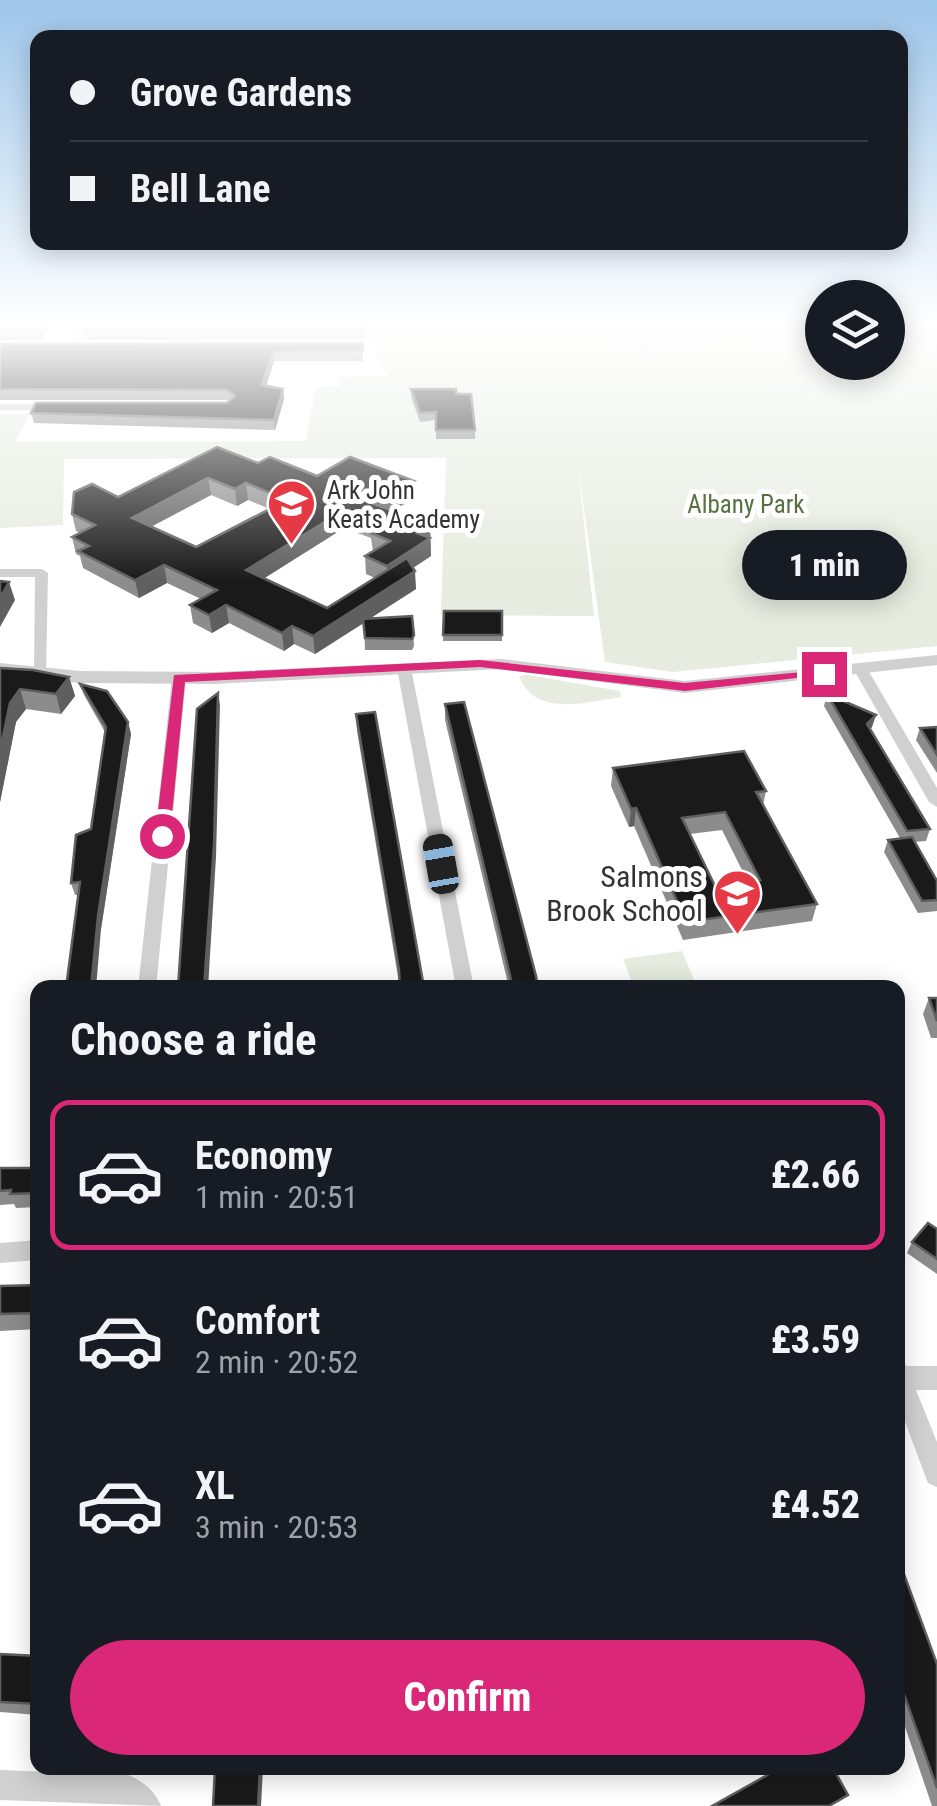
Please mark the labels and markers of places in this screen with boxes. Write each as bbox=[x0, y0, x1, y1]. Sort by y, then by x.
place label: Ark John Keats Academy bbox=[327, 476, 480, 534]
school or university icon: Ark John Keats Academy bbox=[266, 478, 318, 546]
place label: Salmons Brook School bbox=[546, 859, 703, 928]
school or university icon: Salmons Brook School bbox=[712, 868, 764, 936]

